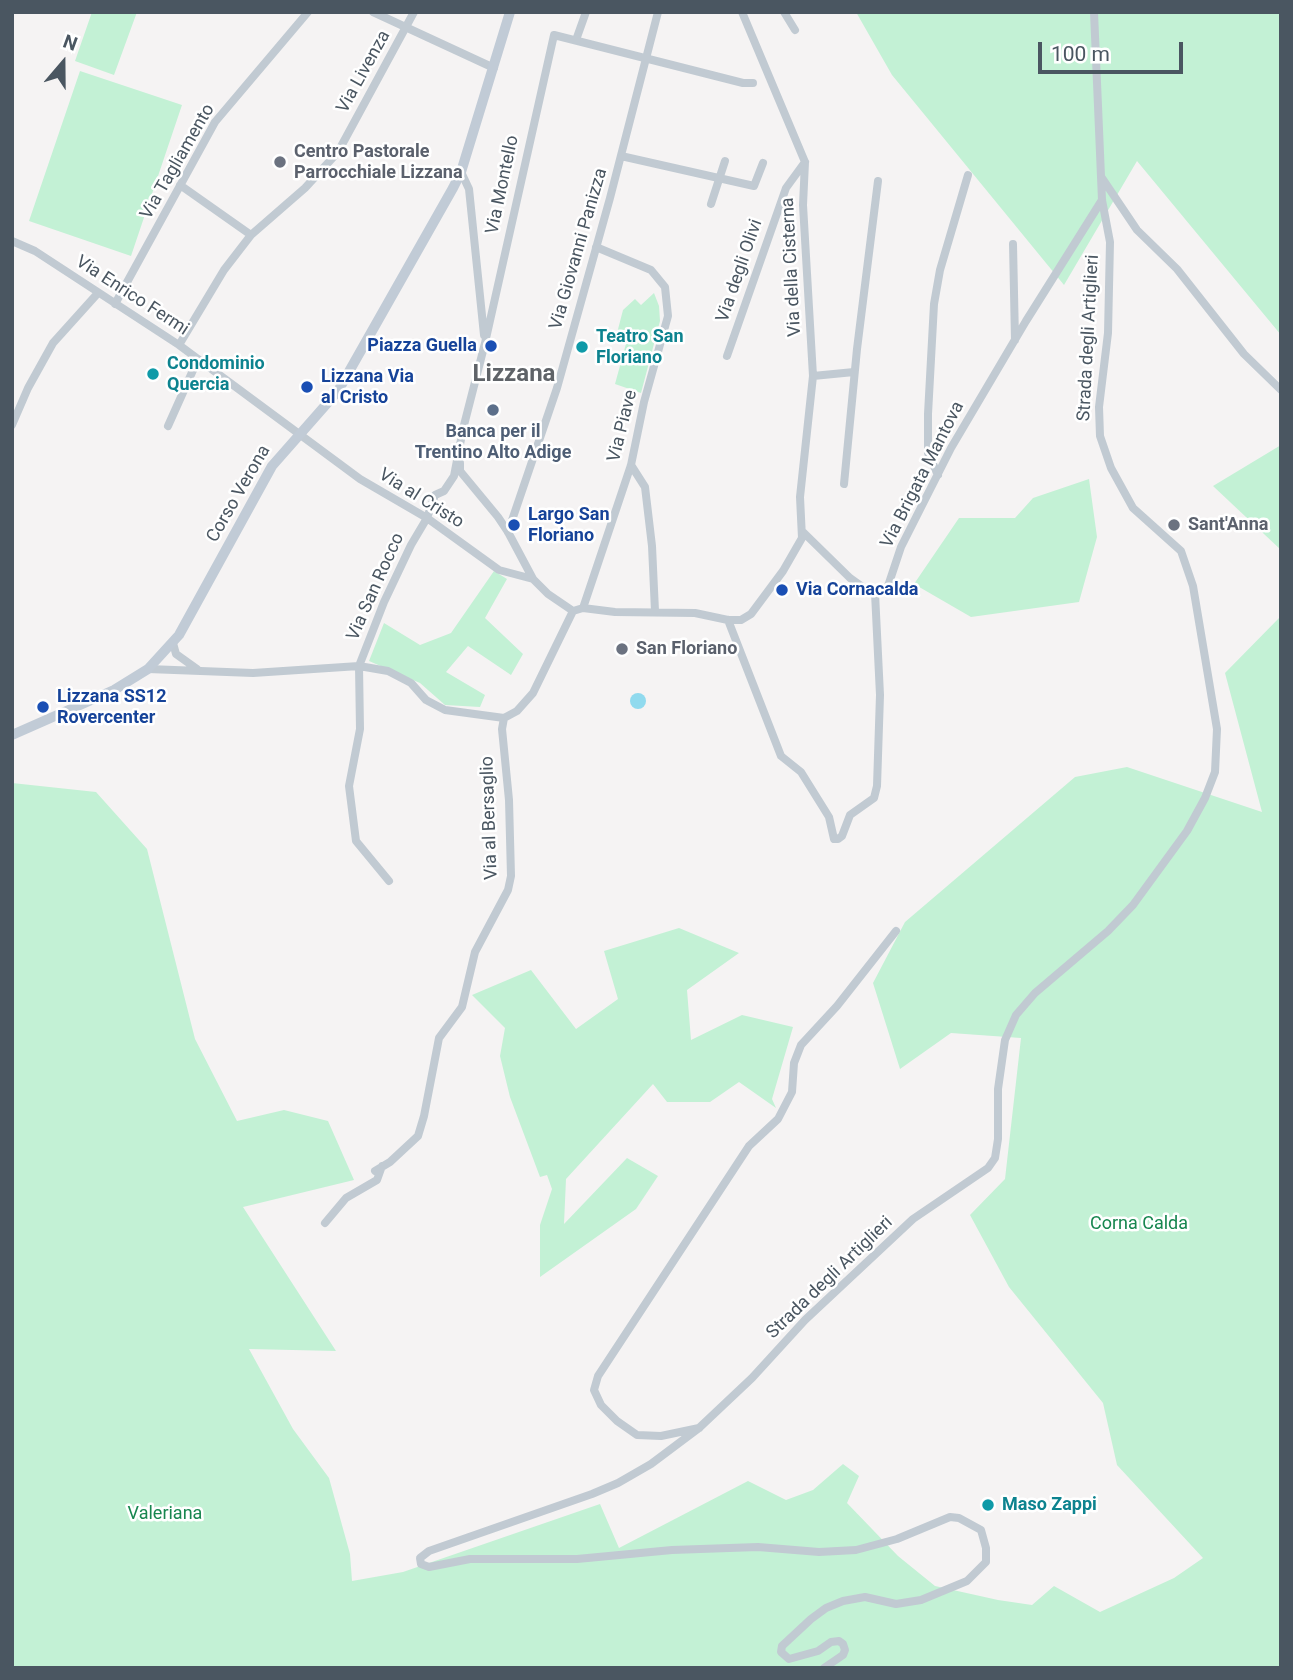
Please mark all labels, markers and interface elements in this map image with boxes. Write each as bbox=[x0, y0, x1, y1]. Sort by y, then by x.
street label: Via Livenza bbox=[333, 27, 395, 117]
north arrow bbox=[28, 28, 98, 98]
scale bar bbox=[1041, 28, 1186, 72]
text: N bbox=[60, 30, 81, 56]
text: 100 m bbox=[1051, 42, 1110, 66]
street label: Via Tagliamento bbox=[136, 101, 220, 223]
street label: Via Montello bbox=[482, 134, 524, 236]
place label: Centro Pastorale Parrocchiale Lizzana bbox=[294, 141, 463, 184]
marker: Centro Pastorale Parrocchiale Lizzana bbox=[272, 154, 288, 170]
street label: Via Giovanni Panizza bbox=[546, 166, 612, 332]
street label: Via della Cisterna bbox=[778, 197, 806, 337]
street label: Via degli Olivi bbox=[712, 217, 768, 325]
street label: Via Enrico Fermi bbox=[71, 251, 193, 341]
street label: Strada degli Artiglieri bbox=[1074, 254, 1104, 422]
place label: Teatro San Floriano bbox=[596, 326, 684, 368]
place label: Piazza Guella bbox=[367, 335, 477, 357]
marker: Piazza Guella bbox=[483, 338, 499, 354]
marker: Teatro San Floriano bbox=[574, 339, 590, 355]
place label: Condominio Quercia bbox=[167, 353, 265, 396]
district label: Lizzana bbox=[473, 361, 555, 389]
marker: Condominio Quercia bbox=[145, 366, 161, 382]
place label: Lizzana Via al Cristo bbox=[321, 366, 414, 408]
marker: Lizzana Via al Cristo bbox=[299, 379, 315, 395]
street label: Via Piave bbox=[604, 388, 642, 464]
street label: Via Brigata Mantova bbox=[877, 398, 969, 552]
marker: Banca per il Trentino Alto Adige bbox=[485, 402, 501, 418]
place label: Banca per il Trentino Alto Adige bbox=[415, 421, 571, 464]
street label: Corso Verona bbox=[202, 442, 276, 546]
street label: Via al Cristo bbox=[374, 464, 468, 534]
place label: Largo San Floriano bbox=[528, 504, 610, 546]
place label: Sant'Anna bbox=[1188, 514, 1268, 536]
marker: Largo San Floriano bbox=[506, 517, 522, 533]
marker: Sant'Anna bbox=[1166, 517, 1182, 533]
street label: Via San Rocco bbox=[343, 530, 409, 644]
place label: Via Cornacalda bbox=[796, 579, 918, 601]
marker: Via Cornacalda bbox=[774, 582, 790, 598]
place label: San Floriano bbox=[636, 638, 737, 660]
marker: San Floriano bbox=[614, 641, 630, 657]
place label: Lizzana SS12 Rovercenter bbox=[57, 686, 166, 728]
marker: Lizzana SS12 Rovercenter bbox=[35, 699, 51, 715]
street label: Via al Bersaglio bbox=[477, 756, 503, 880]
street label: Strada degli Artiglieri bbox=[762, 1212, 898, 1344]
park label: Corna Calda bbox=[1090, 1213, 1188, 1235]
place label: Maso Zappi bbox=[1002, 1494, 1097, 1516]
marker: Maso Zappi bbox=[980, 1497, 996, 1513]
park label: Valeriana bbox=[128, 1503, 202, 1525]

